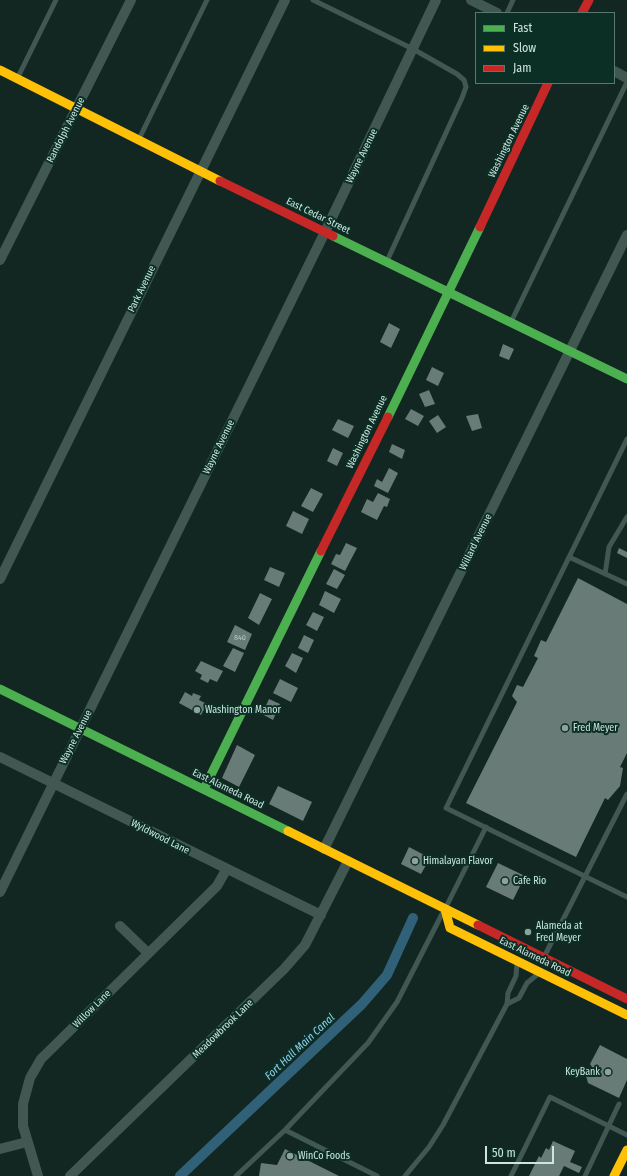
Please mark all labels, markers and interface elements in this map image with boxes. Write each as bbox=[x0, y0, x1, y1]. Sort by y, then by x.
legend bbox=[475, 12, 615, 84]
text: Fast bbox=[513, 21, 532, 35]
text: Slow bbox=[513, 41, 536, 55]
text: Jam bbox=[513, 61, 531, 75]
street label: Randolph Avenue bbox=[44, 95, 88, 165]
street label: Washington Avenue bbox=[486, 102, 532, 180]
street label: Wayne Avenue bbox=[344, 127, 380, 185]
street label: East Cedar Street bbox=[284, 195, 352, 237]
street label: Park Avenue bbox=[126, 264, 158, 314]
street label: Washington Avenue bbox=[344, 393, 390, 471]
street label: Wayne Avenue bbox=[201, 418, 237, 476]
street label: Willard Avenue bbox=[457, 512, 495, 572]
house number: 840 bbox=[234, 633, 246, 643]
place label: Washington Manor bbox=[205, 704, 281, 716]
marker: Washington Manor bbox=[192, 705, 202, 715]
street label: Wayne Avenue bbox=[57, 708, 95, 766]
place label: Fred Meyer bbox=[573, 722, 618, 734]
marker: Fred Meyer bbox=[560, 723, 570, 733]
street label: East Alameda Road bbox=[190, 767, 266, 811]
street label: Wyldwood Lane bbox=[129, 817, 191, 857]
place label: Himalayan Flavor bbox=[423, 855, 493, 867]
marker: Himalayan Flavor bbox=[410, 856, 420, 866]
place label: Cafe Rio bbox=[513, 875, 546, 887]
marker: Cafe Rio bbox=[500, 876, 510, 886]
place label: Alameda at Fred Meyer bbox=[536, 920, 582, 944]
marker: Alameda at Fred Meyer bbox=[523, 927, 533, 937]
street label: East Alameda Road bbox=[497, 935, 573, 979]
street label: Willow Lane bbox=[70, 987, 114, 1031]
street label: Meadowbrook Lane bbox=[190, 997, 256, 1061]
water label: Fort Hall Main Canal bbox=[262, 1011, 338, 1083]
place label: KeyBank bbox=[565, 1066, 600, 1078]
marker: KeyBank bbox=[603, 1067, 613, 1077]
scale bar bbox=[487, 1138, 556, 1164]
text: 50 m bbox=[492, 1146, 516, 1160]
place label: WinCo Foods bbox=[298, 1150, 350, 1162]
marker: WinCo Foods bbox=[285, 1151, 295, 1161]

